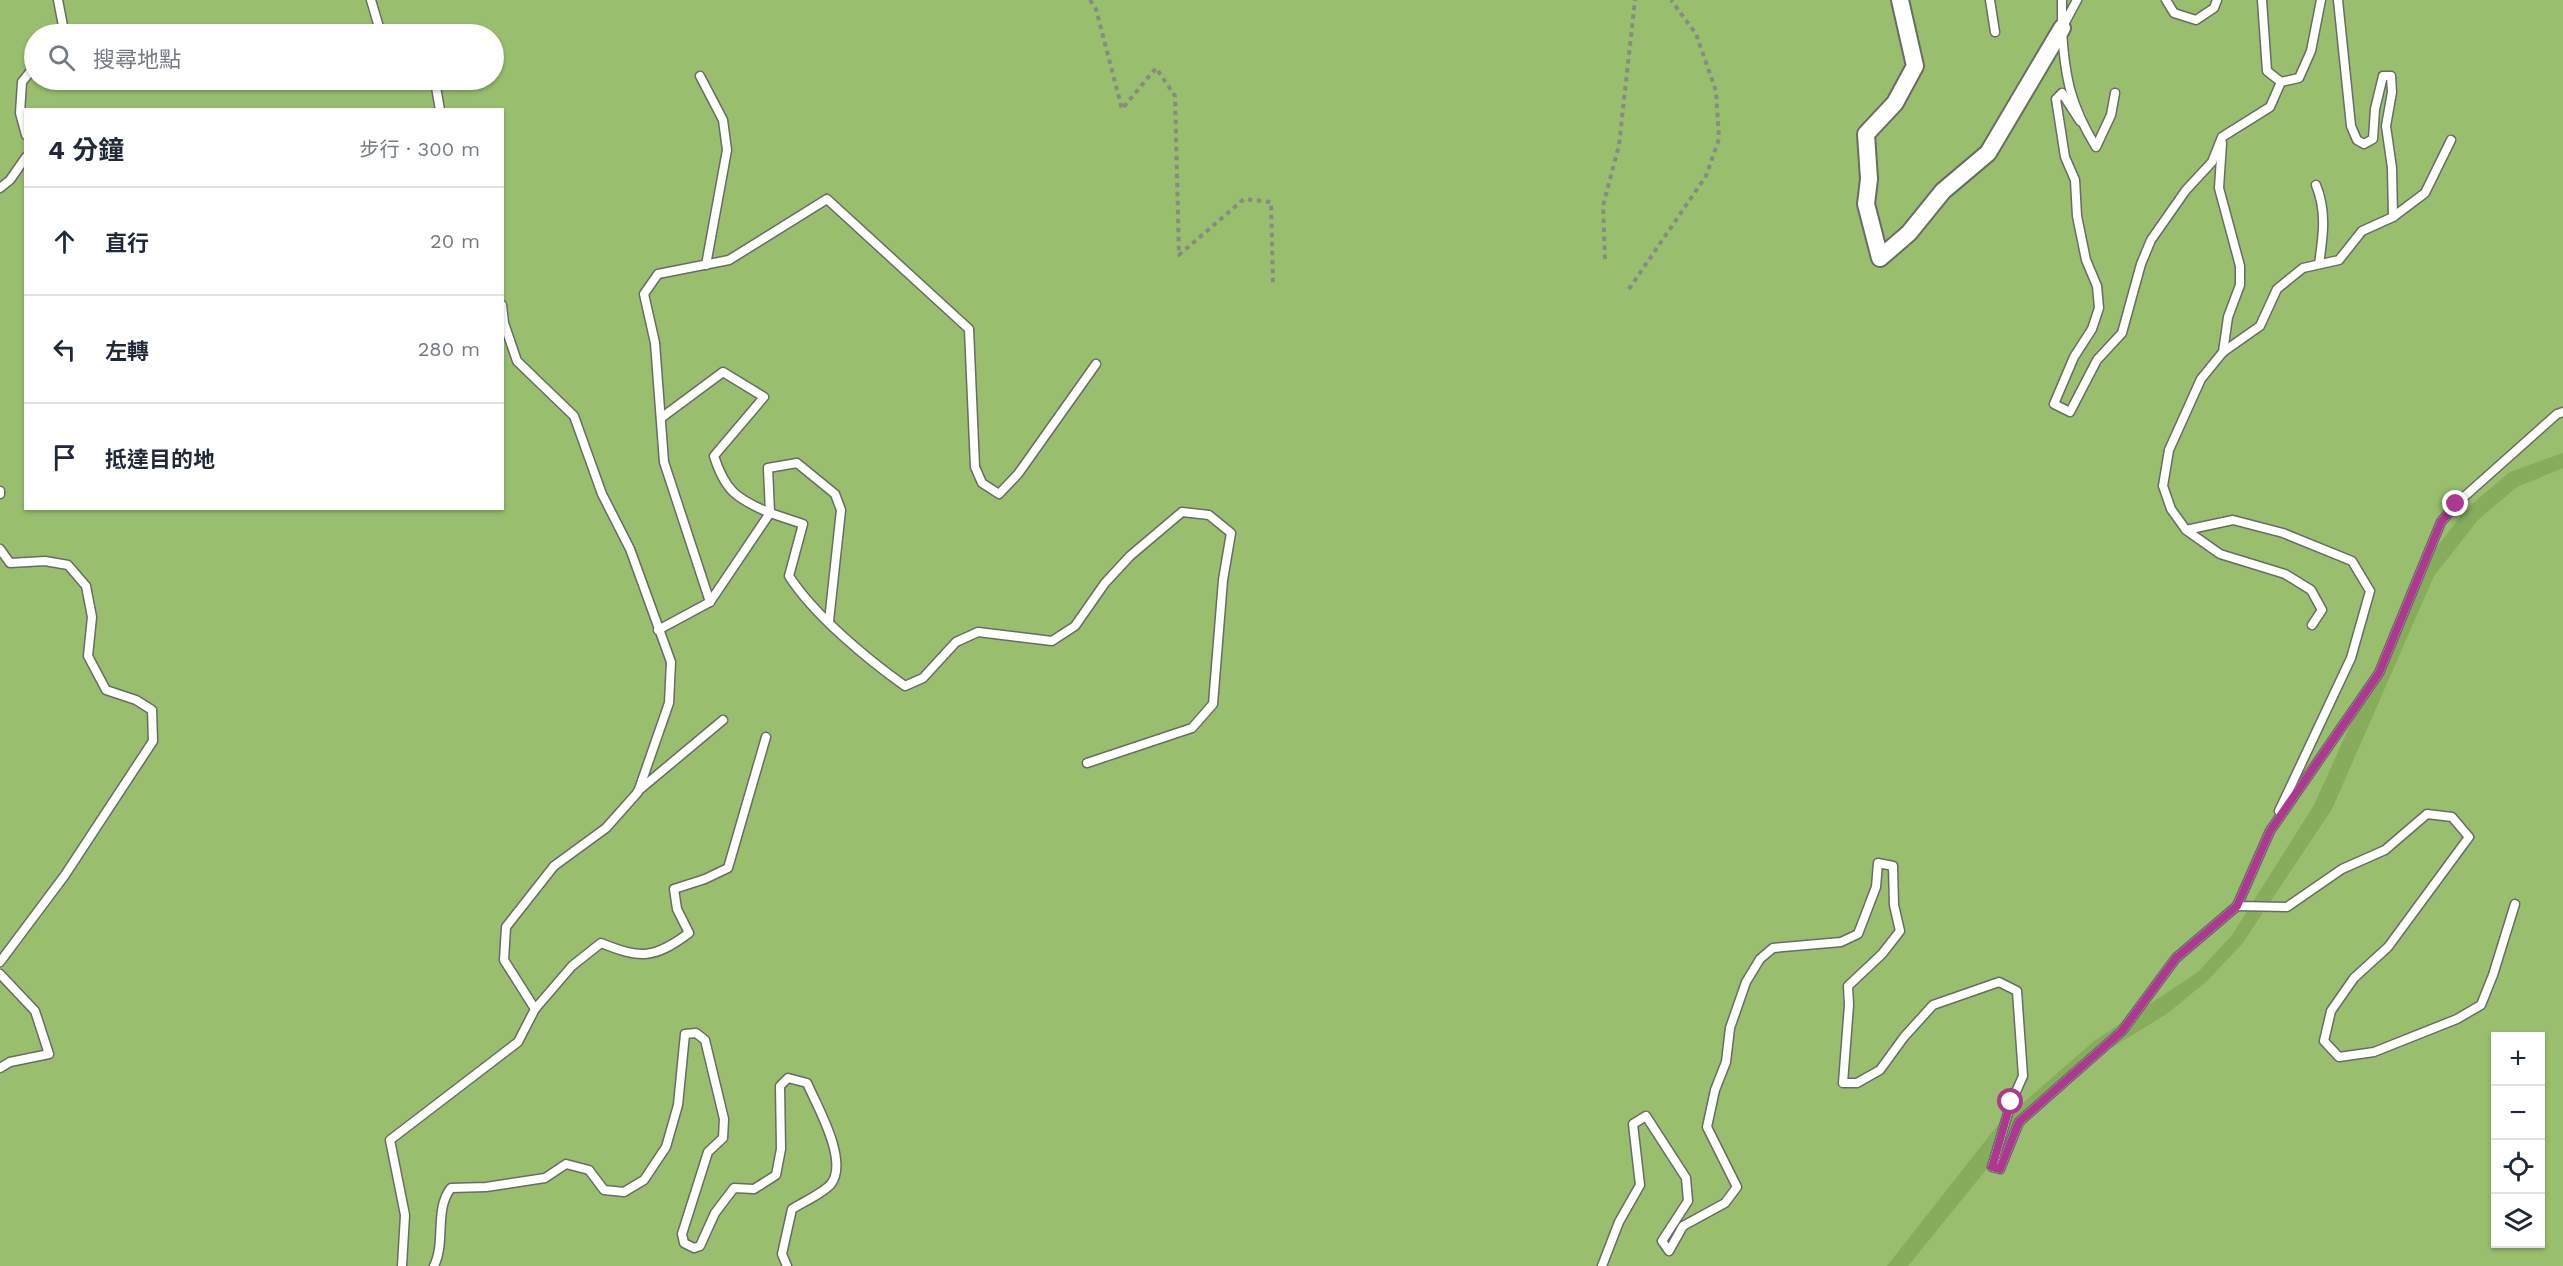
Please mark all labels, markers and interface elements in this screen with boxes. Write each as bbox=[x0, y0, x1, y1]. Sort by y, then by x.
search box bbox=[24, 24, 504, 90]
icon: search bbox=[45, 41, 78, 74]
text: 搜尋地點 bbox=[93, 47, 181, 72]
text: 4 分鐘 bbox=[48, 135, 124, 165]
text: 步行 · 300 m bbox=[359, 137, 480, 161]
icon: ahead bbox=[48, 225, 81, 258]
text: 20 m bbox=[430, 229, 480, 253]
text: 直行 bbox=[105, 231, 149, 256]
icon: left bbox=[48, 333, 81, 366]
text: 280 m bbox=[418, 337, 480, 361]
text: 左轉 bbox=[105, 339, 149, 364]
icon: arrive bbox=[48, 441, 81, 474]
text: 抵達目的地 bbox=[105, 447, 215, 472]
route end bbox=[2442, 490, 2468, 516]
map controls bbox=[2491, 1032, 2545, 1248]
button: + bbox=[2491, 1032, 2545, 1086]
button: − bbox=[2491, 1086, 2545, 1140]
route start bbox=[1997, 1088, 2023, 1114]
button: locate bbox=[2491, 1140, 2545, 1194]
button: layers bbox=[2491, 1194, 2545, 1248]

